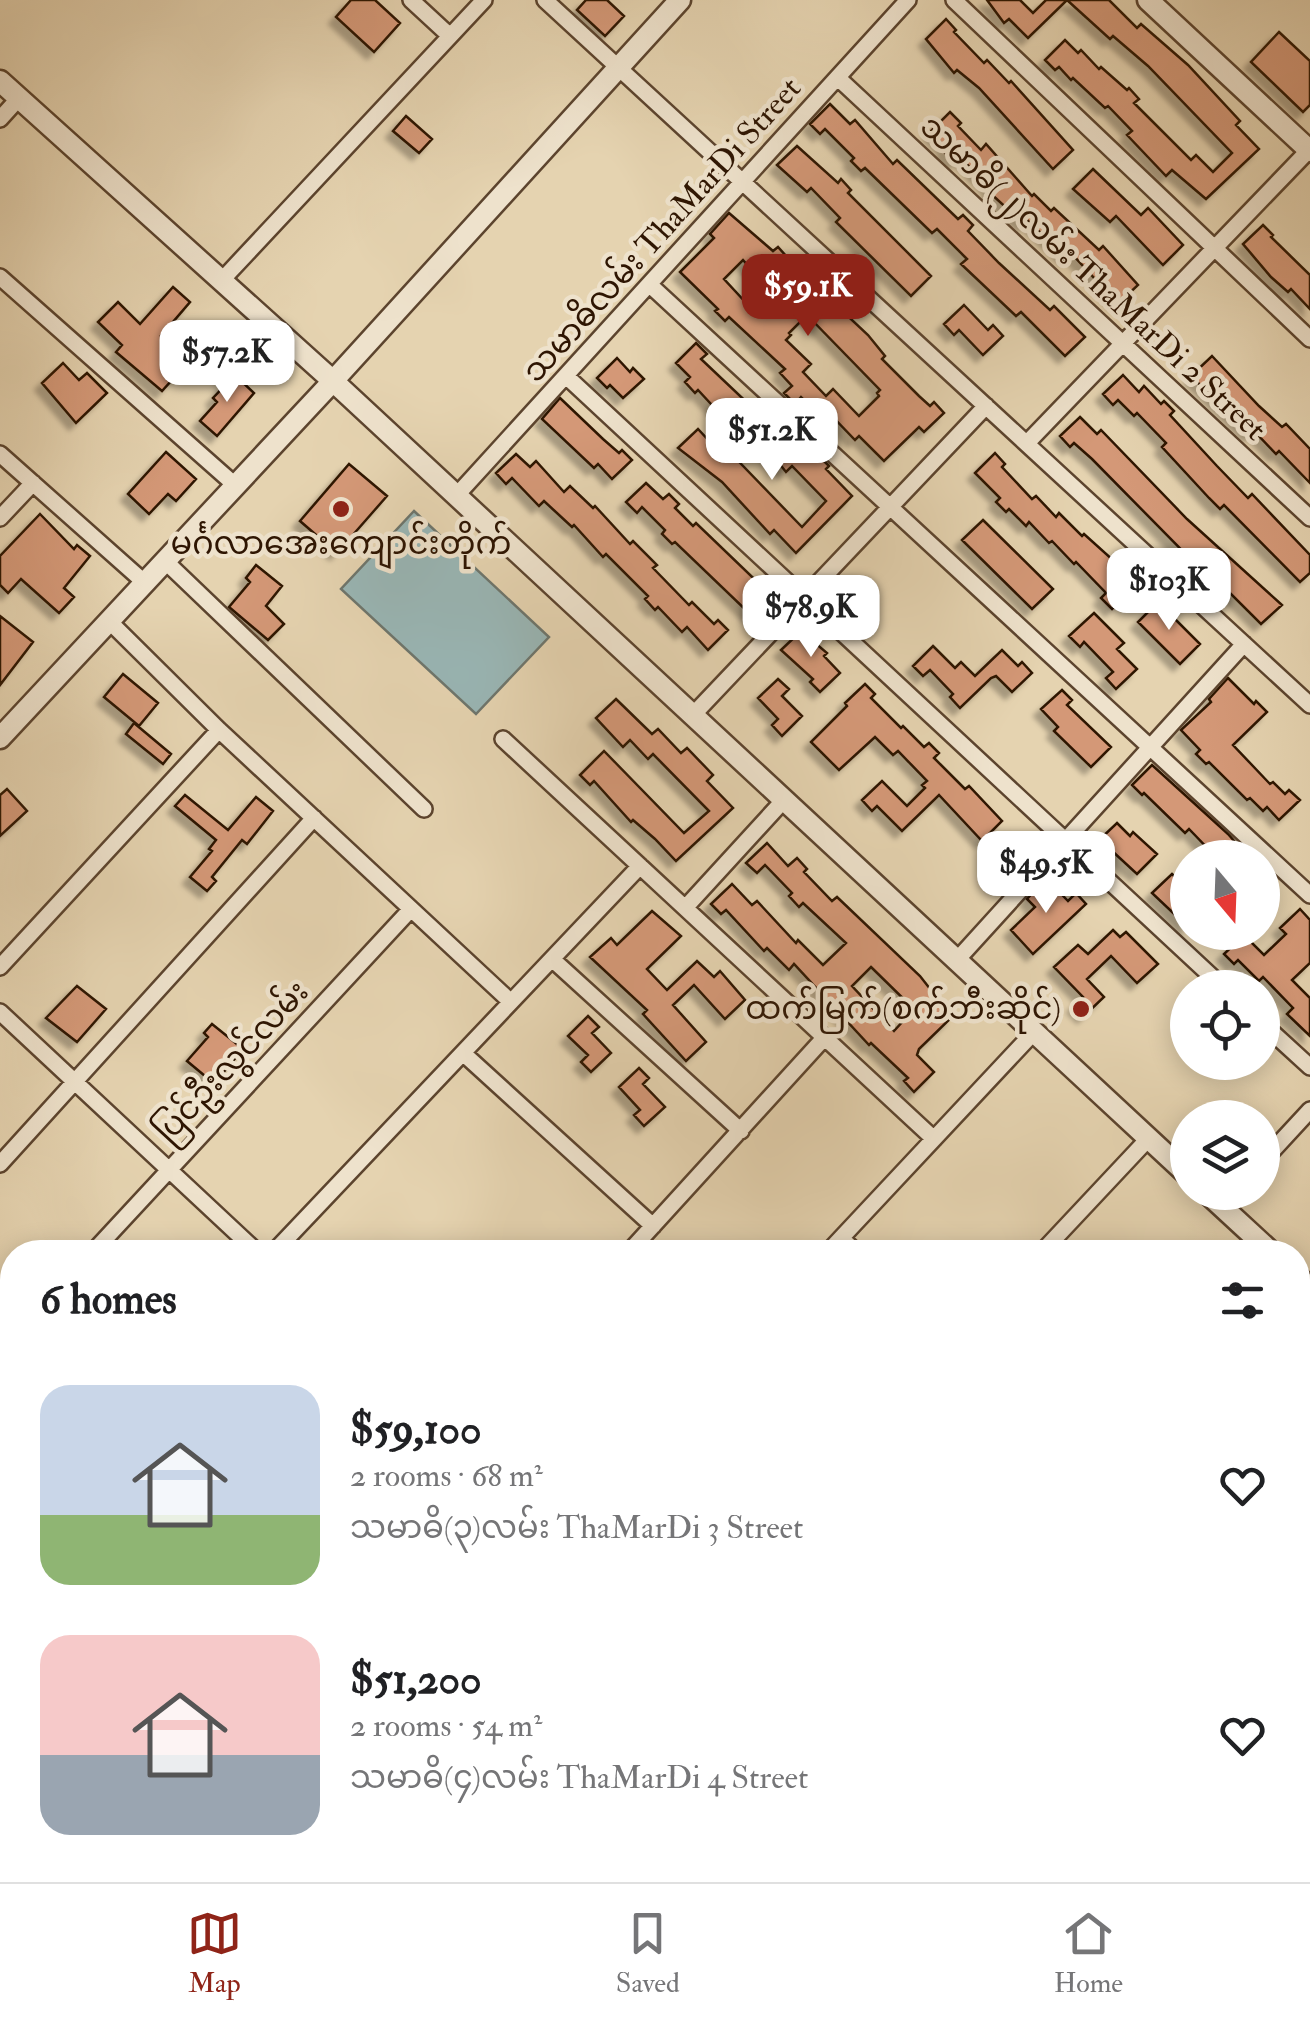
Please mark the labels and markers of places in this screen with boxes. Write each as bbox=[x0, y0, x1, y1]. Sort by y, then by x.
pin: $59.1K bbox=[727, 254, 889, 339]
pin: $57.2K bbox=[146, 320, 308, 405]
pin: $51.2K bbox=[691, 398, 853, 483]
marker: မင်္ဂလာအေးကျောင်းတိုက် bbox=[330, 498, 352, 520]
place label: မင်္ဂလာအေးကျောင်းတိုက် bbox=[171, 520, 511, 569]
pin: $103K bbox=[1099, 548, 1239, 633]
pin: $78.9K bbox=[730, 575, 892, 660]
pin: $49.5K bbox=[965, 831, 1127, 916]
place label: ထက်မြက်(စက်ဘီးဆိုင်) bbox=[745, 985, 1061, 1034]
marker: ထက်မြက်(စက်ဘီးဆိုင်) bbox=[1070, 998, 1092, 1020]

